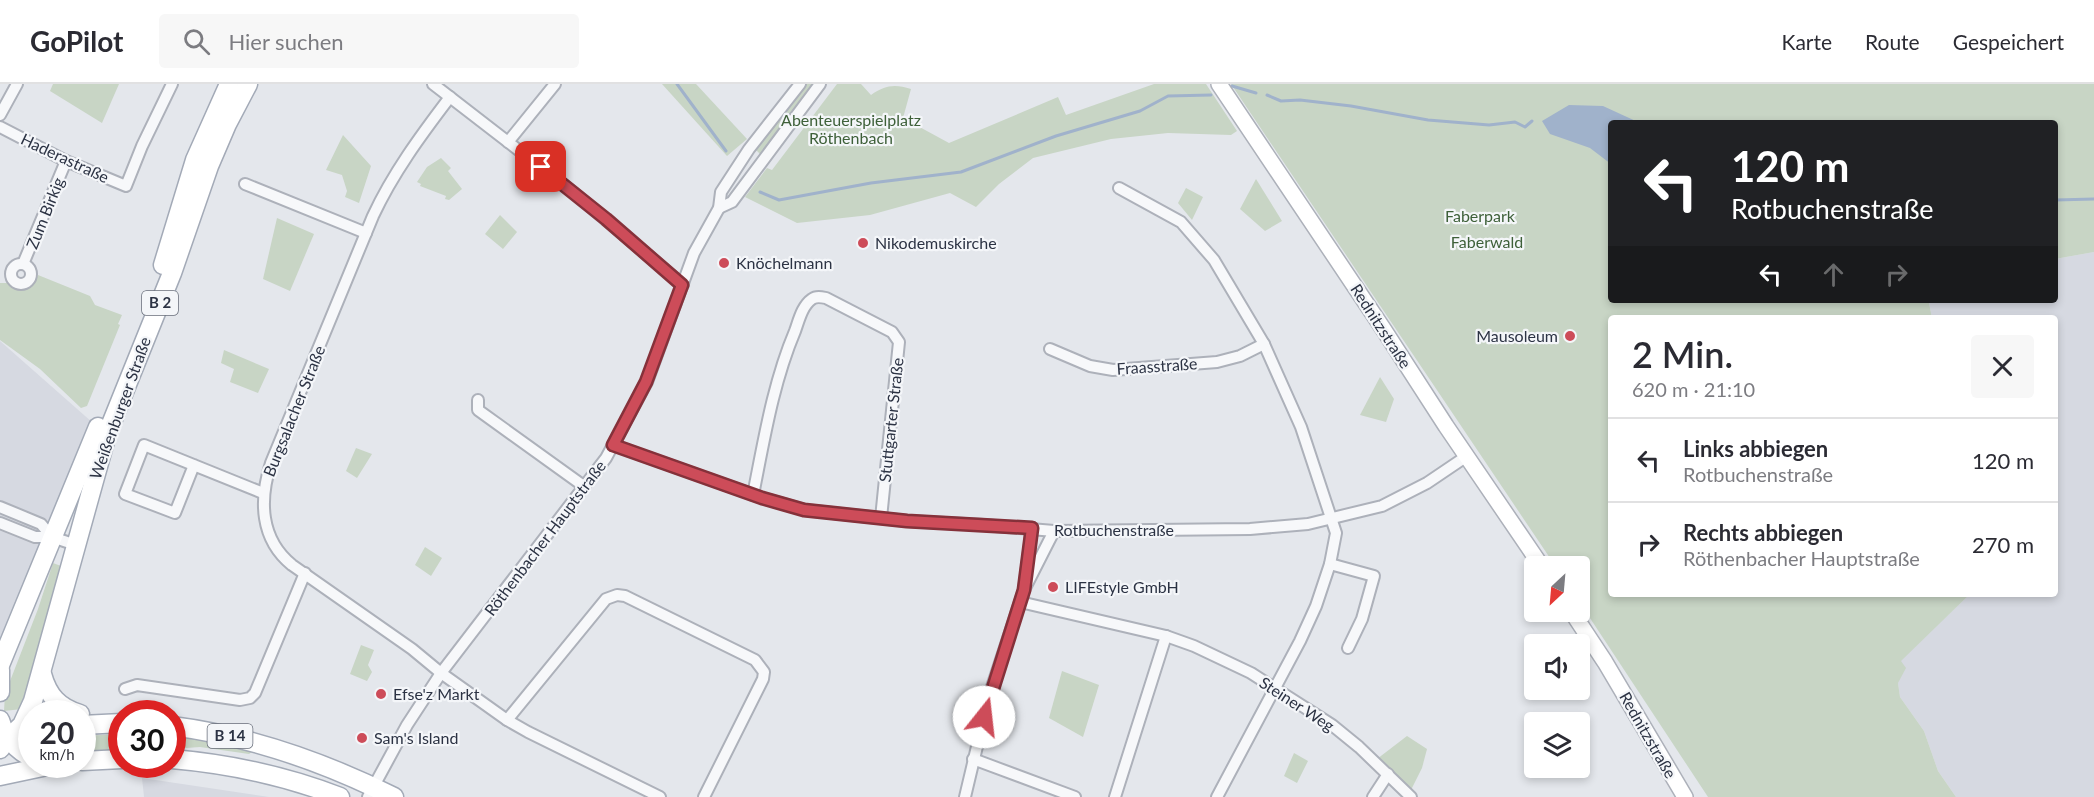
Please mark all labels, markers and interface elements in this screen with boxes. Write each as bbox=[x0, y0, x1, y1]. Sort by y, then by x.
search box bbox=[159, 14, 579, 68]
text: GoPilot bbox=[30, 24, 123, 58]
icon: search bbox=[180, 25, 213, 58]
text: Hier suchen bbox=[228, 28, 344, 55]
text: Karte bbox=[1782, 29, 1832, 54]
text: Route bbox=[1865, 29, 1920, 54]
text: Gespeichert bbox=[1953, 29, 2064, 54]
park label: Abenteuerspielplatz Röthenbach bbox=[781, 110, 921, 147]
street label: Haderastraße bbox=[18, 129, 112, 186]
pin bbox=[515, 141, 566, 192]
text: 120 m bbox=[1731, 141, 1849, 191]
icon: left bbox=[1632, 144, 1710, 222]
icon: arrive bbox=[524, 150, 557, 183]
street label: Zum Birkig bbox=[22, 174, 68, 251]
text: Rotbuchenstraße bbox=[1731, 192, 1934, 225]
park label: Faberpark bbox=[1445, 206, 1516, 225]
park label: Faberwald bbox=[1451, 232, 1523, 251]
place label: Nikodemuskirche bbox=[875, 233, 997, 252]
marker: Nikodemuskirche bbox=[856, 236, 870, 250]
place label: Knöchelmann bbox=[736, 253, 832, 272]
marker: Knöchelmann bbox=[717, 256, 731, 270]
icon: left bbox=[1754, 258, 1787, 291]
icon: ahead bbox=[1817, 258, 1850, 291]
icon: right bbox=[1880, 258, 1913, 291]
street label: Rednitzstraße bbox=[1347, 280, 1416, 371]
road number: B 2 bbox=[142, 291, 178, 315]
place label: Mausoleum bbox=[1476, 326, 1558, 345]
marker: Mausoleum bbox=[1563, 329, 1577, 343]
text: 2 Min. bbox=[1632, 332, 1733, 376]
street label: Weißenburger Straße bbox=[85, 334, 154, 481]
button: close bbox=[1971, 335, 2034, 398]
street label: Burgsalacher Straße bbox=[259, 342, 329, 479]
street label: Fraasstraße bbox=[1116, 353, 1198, 378]
street label: Stuttgarter Straße bbox=[875, 357, 906, 483]
text: 620 m · 21:10 bbox=[1632, 377, 1755, 401]
text: Links abbiegen bbox=[1683, 435, 1828, 462]
icon: left bbox=[1632, 444, 1665, 477]
text: 120 m bbox=[1972, 447, 2034, 474]
street label: Röthenbacher Hauptstraße bbox=[480, 456, 609, 619]
text: Rotbuchenstraße bbox=[1683, 462, 1833, 486]
text: Rechts abbiegen bbox=[1683, 519, 1843, 546]
street label: Rotbuchenstraße bbox=[1054, 520, 1174, 539]
icon: right bbox=[1632, 528, 1665, 561]
text: 270 m bbox=[1972, 531, 2034, 558]
text: Röthenbacher Hauptstraße bbox=[1683, 546, 1920, 570]
north arrow bbox=[1524, 556, 1590, 622]
map controls bbox=[1524, 556, 1590, 778]
place label: LIFEstyle GmbH bbox=[1065, 577, 1179, 596]
marker: LIFEstyle GmbH bbox=[1046, 580, 1060, 594]
button: sound bbox=[1524, 634, 1590, 700]
street label: Steiner Weg bbox=[1256, 672, 1338, 735]
place label: Efse'z Markt bbox=[393, 684, 480, 703]
position arrow bbox=[952, 685, 1016, 749]
marker: Efse'z Markt bbox=[374, 687, 388, 701]
street label: Rednitzstraße bbox=[1616, 688, 1681, 781]
speed limit sign: 30 bbox=[108, 700, 186, 778]
button: layers bbox=[1524, 712, 1590, 778]
text: 20 bbox=[40, 714, 74, 750]
road number: B 14 bbox=[208, 724, 252, 748]
place label: Sam's Island bbox=[374, 728, 458, 747]
marker: Sam's Island bbox=[355, 731, 369, 745]
text: km/h bbox=[39, 745, 75, 763]

